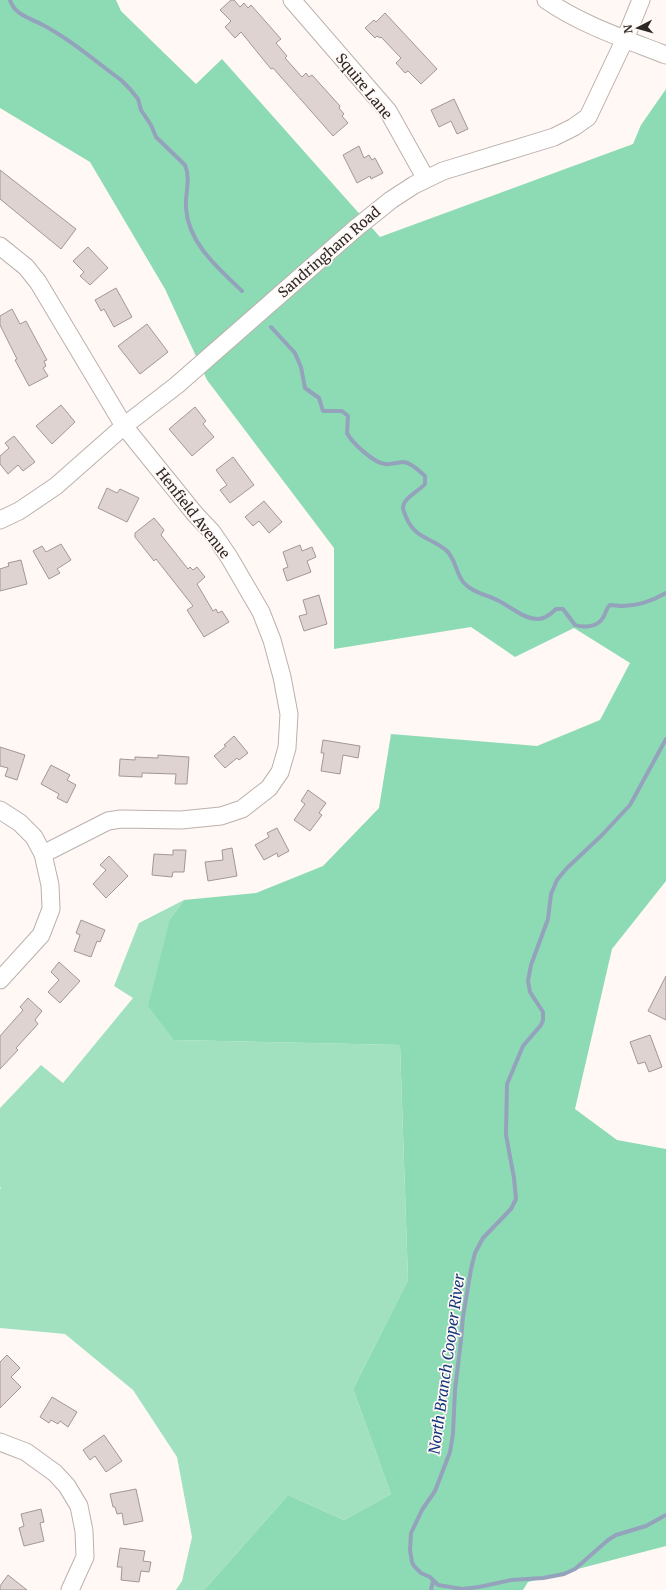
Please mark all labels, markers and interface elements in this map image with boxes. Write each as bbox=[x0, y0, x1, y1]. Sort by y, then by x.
north arrow bbox=[618, 8, 658, 48]
text: N bbox=[621, 24, 635, 34]
street label: Squire Lane bbox=[332, 49, 396, 123]
street label: Sandringham Road bbox=[274, 202, 384, 301]
street label: Henfield Avenue bbox=[152, 464, 234, 562]
water label: North Branch Cooper River bbox=[424, 1272, 469, 1455]

